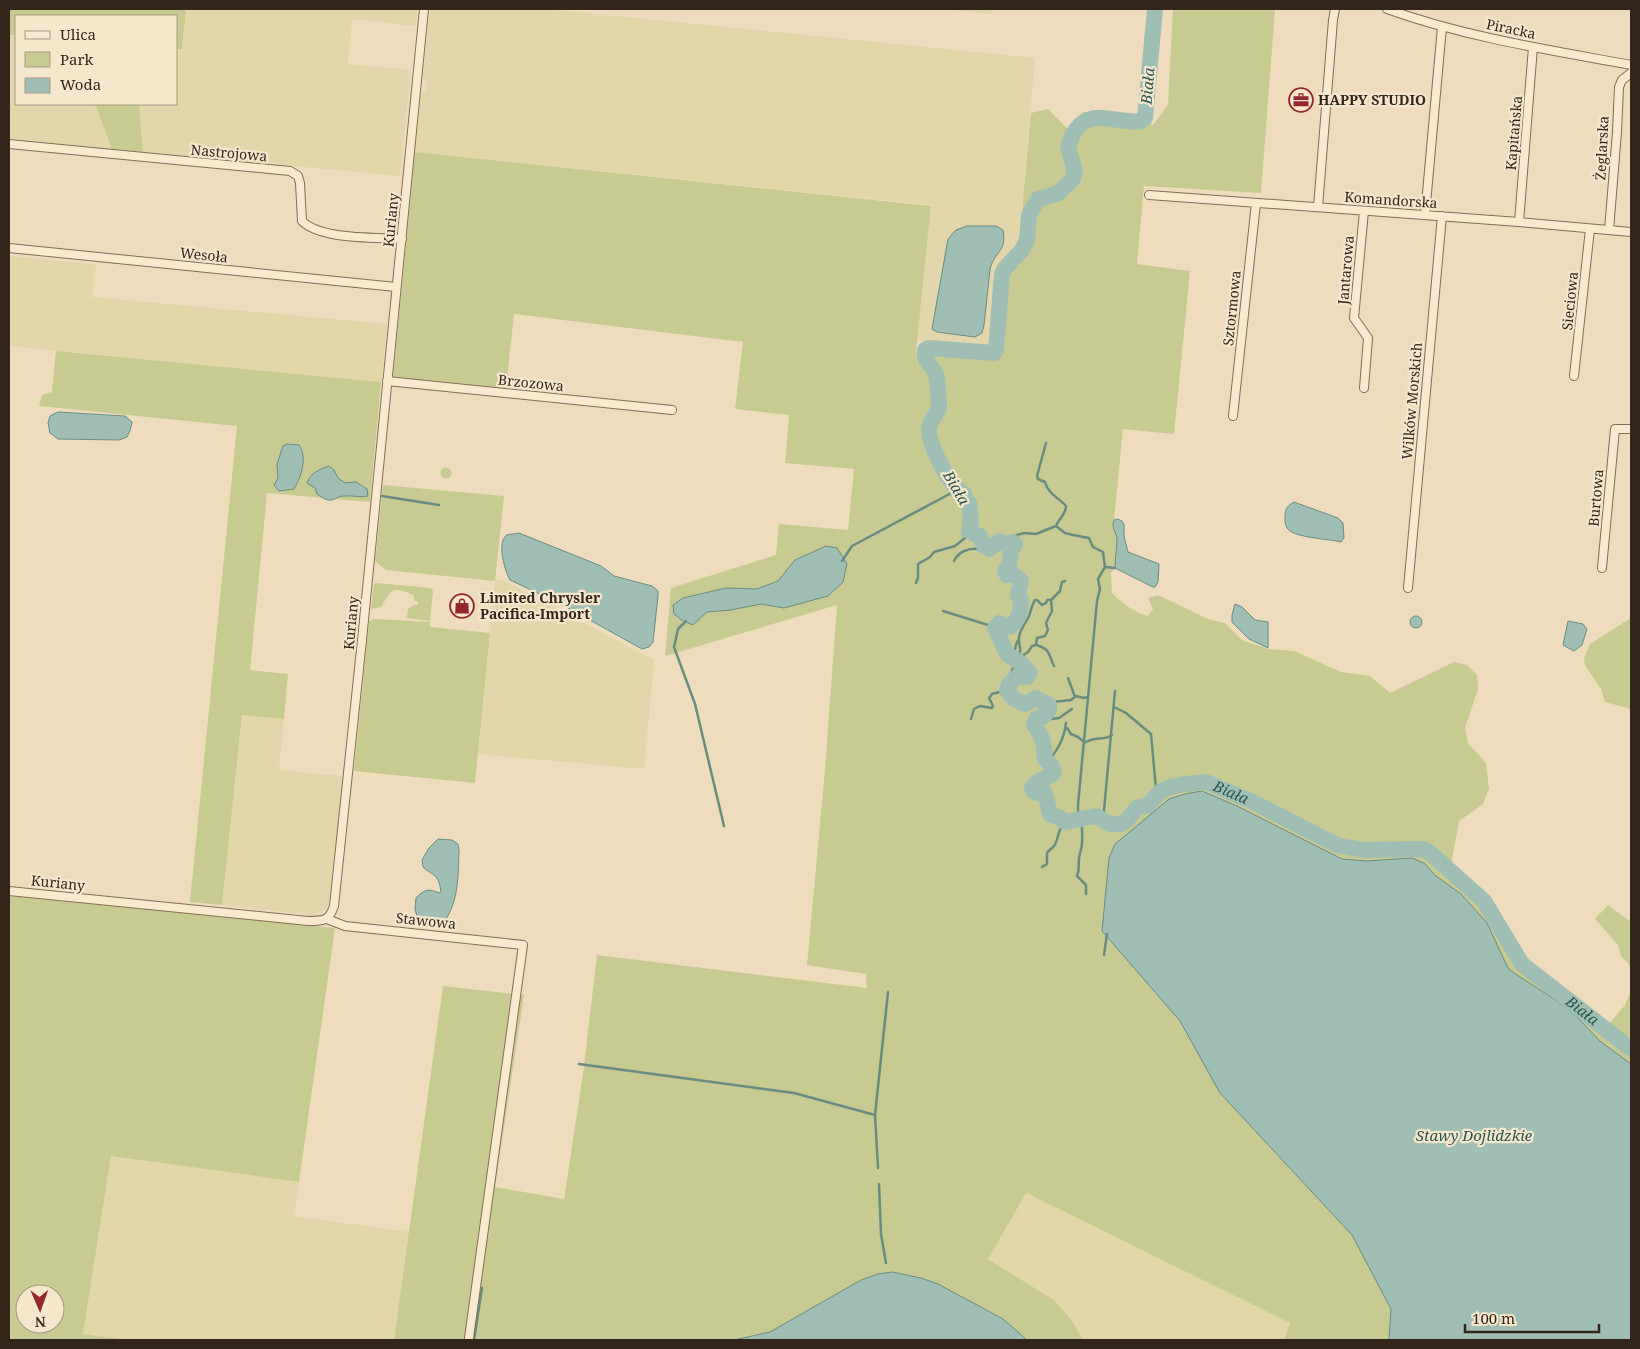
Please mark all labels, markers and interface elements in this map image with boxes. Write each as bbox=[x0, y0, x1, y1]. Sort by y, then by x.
street label: Piracka bbox=[1485, 14, 1538, 43]
legend bbox=[15, 15, 178, 105]
text: Ulica bbox=[60, 24, 96, 44]
text: Park bbox=[60, 49, 94, 69]
water label: Biała bbox=[1135, 67, 1159, 106]
text: Woda bbox=[60, 74, 101, 94]
office icon: HAPPY STUDIO bbox=[1288, 87, 1314, 113]
place label: HAPPY STUDIO bbox=[1318, 90, 1426, 109]
street label: Kapitańska bbox=[1501, 95, 1526, 171]
street label: Żeglarska bbox=[1590, 115, 1613, 181]
street label: Nastrojowa bbox=[190, 140, 268, 165]
street label: Komandorska bbox=[1344, 187, 1438, 212]
street label: Kuriany bbox=[378, 192, 403, 248]
street label: Jantarowa bbox=[1333, 234, 1358, 306]
street label: Wesoła bbox=[179, 243, 229, 266]
street label: Sztormowa bbox=[1218, 269, 1245, 347]
street label: Sieciowa bbox=[1557, 271, 1582, 331]
street label: Wilków Morskich bbox=[1397, 341, 1426, 460]
street label: Brzozowa bbox=[497, 370, 565, 395]
water label: Biała bbox=[939, 466, 975, 509]
street label: Burtowa bbox=[1584, 468, 1607, 527]
place label: Limited Chrysler Pacifica-Import bbox=[480, 588, 601, 623]
shop icon: Limited Chrysler Pacifica-Import bbox=[449, 593, 475, 619]
street label: Kuriany bbox=[339, 595, 362, 651]
water label: Biała bbox=[1210, 775, 1252, 808]
street label: Kuriany bbox=[30, 870, 86, 895]
street label: Stawowa bbox=[395, 908, 457, 933]
water label: Biała bbox=[1561, 990, 1604, 1029]
water label: Stawy Dojlidzkie bbox=[1416, 1125, 1533, 1145]
north arrow bbox=[15, 1284, 65, 1334]
scale bar bbox=[1465, 1302, 1599, 1334]
text: 100 m bbox=[1472, 1308, 1515, 1328]
text: N bbox=[35, 1313, 46, 1332]

